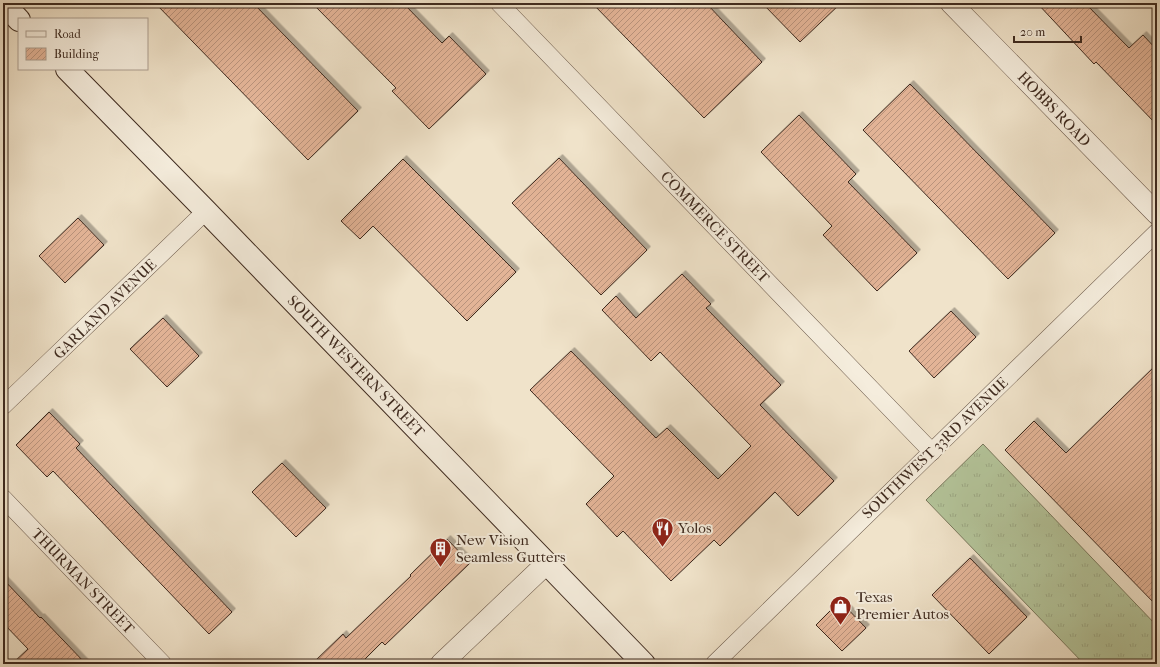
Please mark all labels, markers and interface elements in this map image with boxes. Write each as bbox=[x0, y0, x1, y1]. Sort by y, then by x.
legend bbox=[18, 18, 148, 70]
scale bar bbox=[1014, 18, 1081, 44]
text: 20 m bbox=[1020, 25, 1045, 39]
text: Road bbox=[54, 27, 81, 41]
text: Building bbox=[54, 47, 99, 61]
street label: HOBBS ROAD bbox=[1014, 68, 1094, 150]
street label: COMMERCE STREET bbox=[657, 167, 774, 287]
street label: GARLAND AVENUE bbox=[50, 255, 160, 363]
street label: SOUTH WESTERN STREET bbox=[284, 292, 429, 441]
street label: SOUTHWEST 33RD AVENUE bbox=[858, 374, 1012, 522]
restaurant icon: Yolos bbox=[650, 515, 676, 548]
place label: Yolos bbox=[677, 519, 712, 537]
street label: THURMAN STREET bbox=[28, 524, 139, 638]
place label: New Vision Seamless Gutters bbox=[456, 531, 566, 566]
building icon: New Vision Seamless Gutters bbox=[427, 536, 453, 569]
place label: Texas Premier Autos bbox=[856, 588, 950, 623]
shop icon: Texas Premier Autos bbox=[828, 593, 854, 626]

